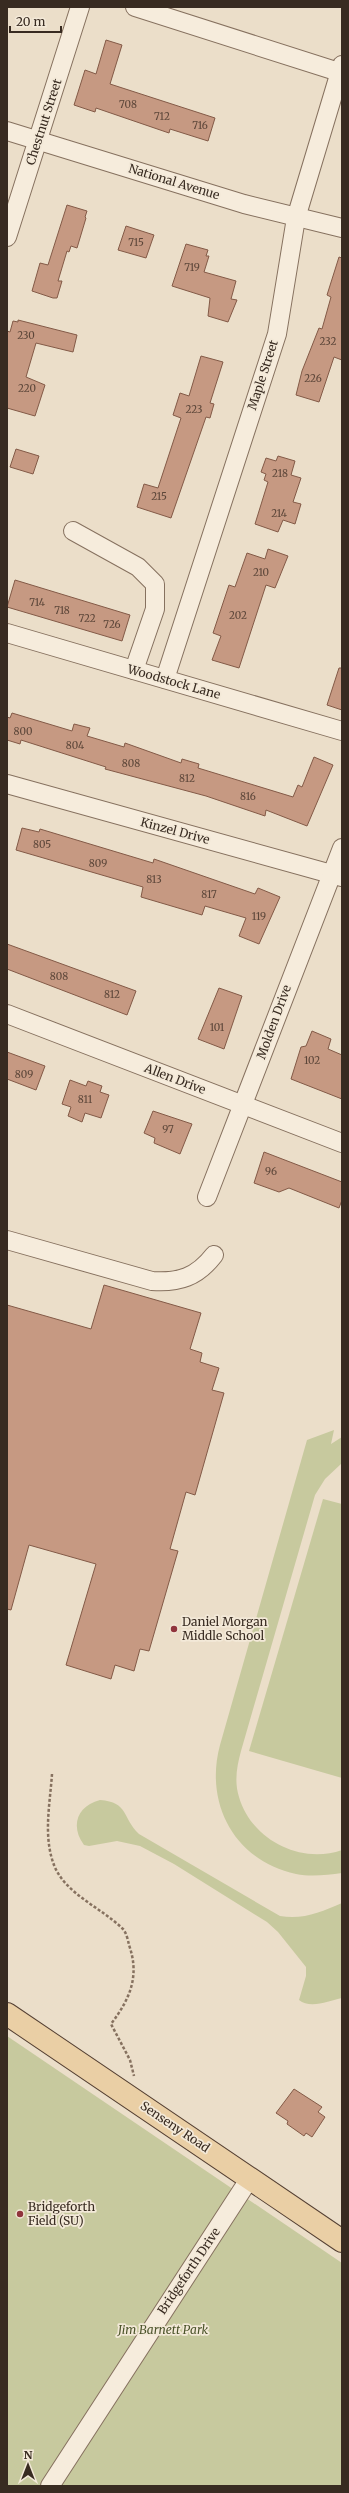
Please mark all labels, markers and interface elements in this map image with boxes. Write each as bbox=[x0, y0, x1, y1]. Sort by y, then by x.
scale bar bbox=[10, 8, 61, 34]
text: 20 m bbox=[16, 14, 45, 29]
street label: Chestnut Street bbox=[23, 77, 65, 167]
house number: 708 bbox=[119, 98, 137, 111]
house number: 712 bbox=[154, 110, 170, 123]
house number: 716 bbox=[192, 119, 208, 132]
street label: National Avenue bbox=[127, 161, 221, 202]
house number: 715 bbox=[128, 236, 144, 249]
house number: 719 bbox=[184, 261, 200, 274]
house number: 230 bbox=[17, 329, 35, 342]
house number: 232 bbox=[320, 335, 337, 348]
street label: Maple Street bbox=[244, 338, 281, 412]
house number: 226 bbox=[304, 372, 322, 385]
house number: 220 bbox=[18, 382, 36, 395]
house number: 223 bbox=[185, 403, 203, 416]
house number: 218 bbox=[272, 467, 288, 480]
house number: 215 bbox=[151, 490, 167, 503]
house number: 214 bbox=[271, 507, 287, 520]
house number: 210 bbox=[253, 566, 269, 579]
house number: 714 bbox=[29, 596, 45, 609]
house number: 718 bbox=[54, 604, 70, 617]
house number: 202 bbox=[229, 609, 247, 622]
house number: 722 bbox=[78, 612, 96, 625]
house number: 726 bbox=[103, 618, 121, 631]
street label: Woodstock Lane bbox=[125, 661, 222, 702]
house number: 800 bbox=[14, 725, 32, 738]
house number: 804 bbox=[66, 739, 84, 752]
house number: 808 bbox=[122, 757, 140, 770]
house number: 812 bbox=[179, 772, 195, 785]
house number: 816 bbox=[240, 790, 256, 803]
street label: Kinzel Drive bbox=[139, 814, 211, 847]
house number: 805 bbox=[33, 838, 51, 851]
house number: 809 bbox=[89, 857, 107, 870]
house number: 813 bbox=[146, 873, 162, 886]
house number: 817 bbox=[201, 888, 217, 901]
house number: 119 bbox=[252, 910, 266, 923]
house number: 808 bbox=[50, 970, 68, 983]
street label: Molden Drive bbox=[253, 983, 294, 1061]
house number: 812 bbox=[104, 988, 120, 1001]
house number: 101 bbox=[210, 1021, 225, 1034]
house number: 102 bbox=[304, 1054, 320, 1067]
street label: Allen Drive bbox=[142, 1060, 208, 1097]
house number: 809 bbox=[15, 1068, 33, 1081]
house number: 811 bbox=[78, 1093, 93, 1106]
house number: 97 bbox=[162, 1123, 174, 1136]
house number: 96 bbox=[265, 1165, 277, 1178]
place label: Daniel Morgan Middle School bbox=[182, 1614, 268, 1643]
marker: Daniel Morgan Middle School bbox=[169, 1624, 179, 1634]
street label: Senseny Road bbox=[138, 2098, 213, 2155]
place label: Bridgeforth Field (SU) bbox=[28, 2199, 95, 2228]
marker: Bridgeforth Field (SU) bbox=[15, 2209, 25, 2219]
street label: Bridgeforth Drive bbox=[154, 2225, 223, 2317]
park label: Jim Barnett Park bbox=[116, 2322, 208, 2337]
north arrow bbox=[8, 2445, 48, 2485]
text: N bbox=[24, 2448, 33, 2462]

